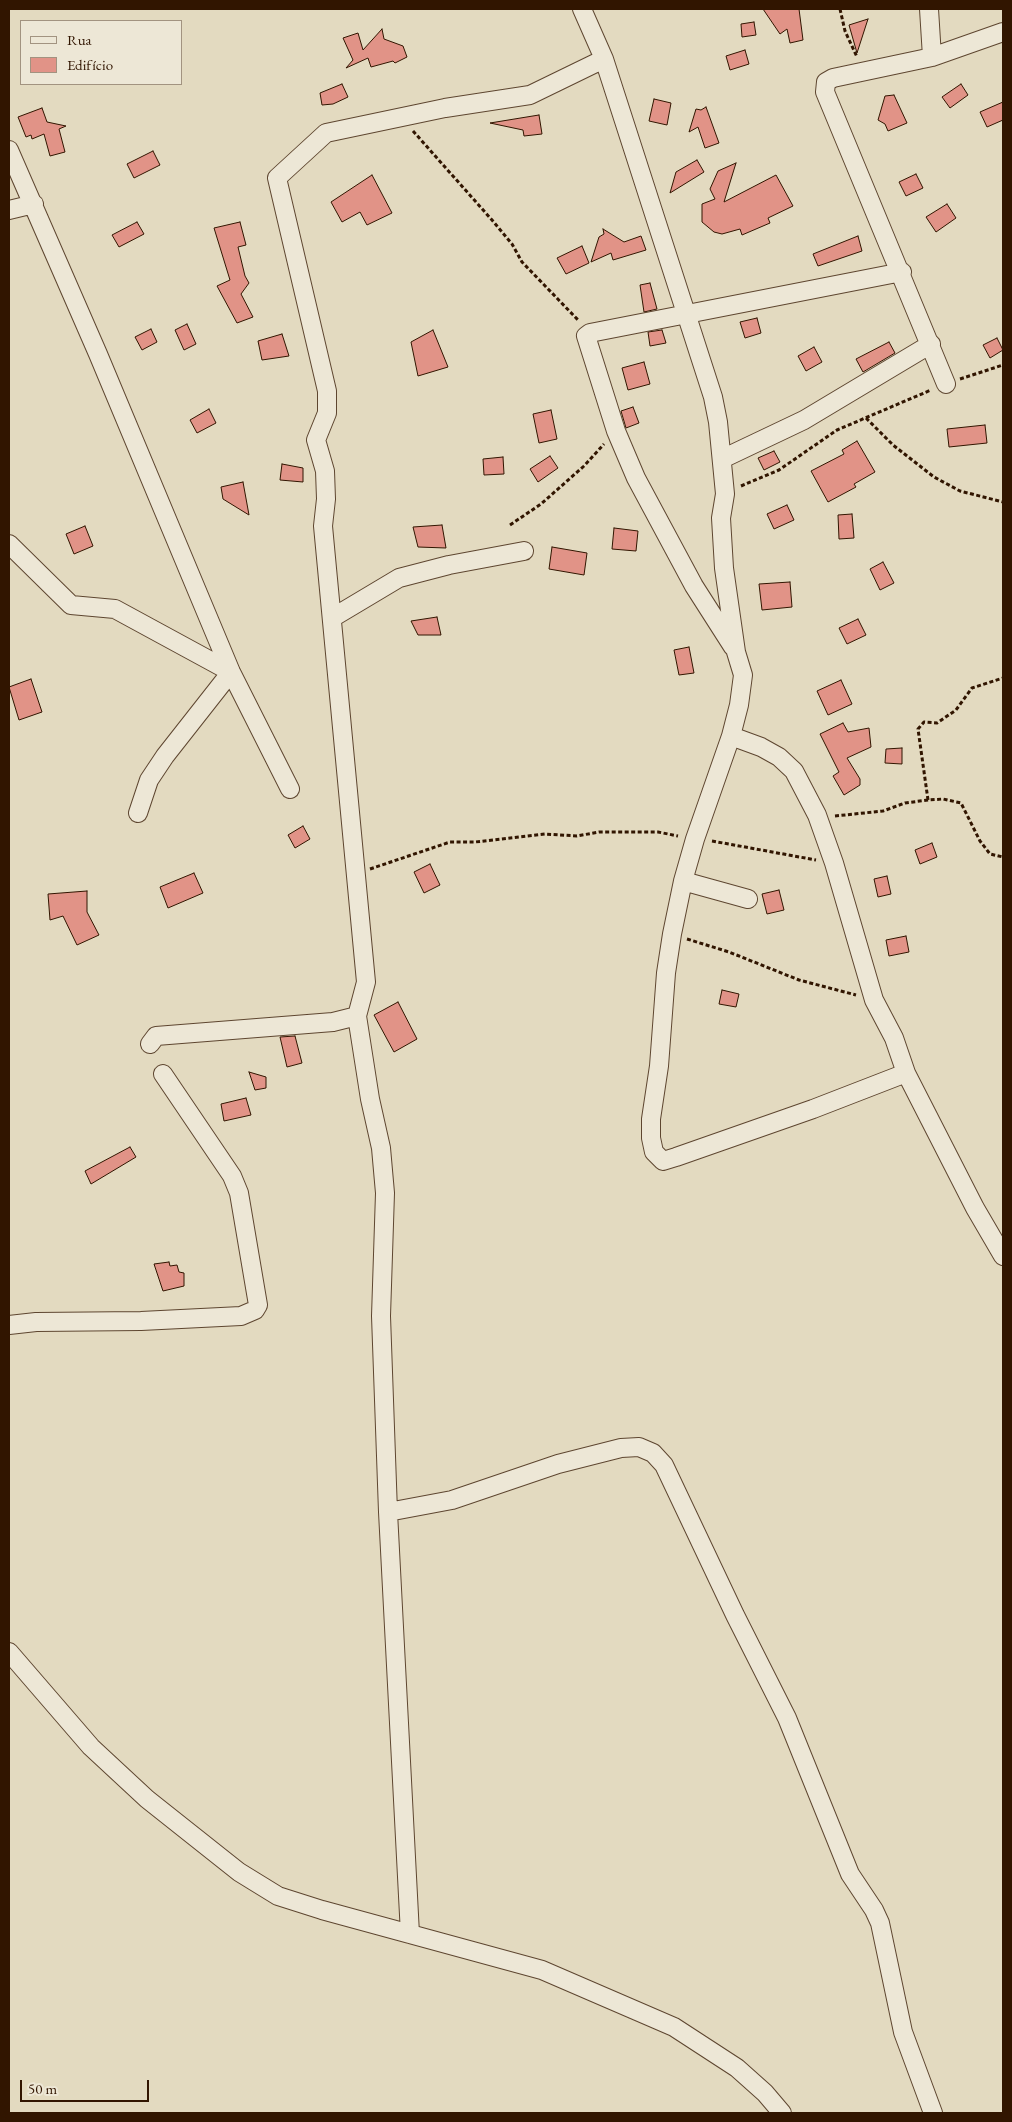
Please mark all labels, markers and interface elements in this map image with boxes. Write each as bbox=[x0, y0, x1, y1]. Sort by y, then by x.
legend bbox=[20, 20, 182, 85]
text: Rua bbox=[67, 30, 92, 49]
text: Edifício bbox=[67, 55, 113, 74]
scale bar bbox=[22, 2070, 151, 2102]
text: 50 m bbox=[28, 2079, 57, 2098]

